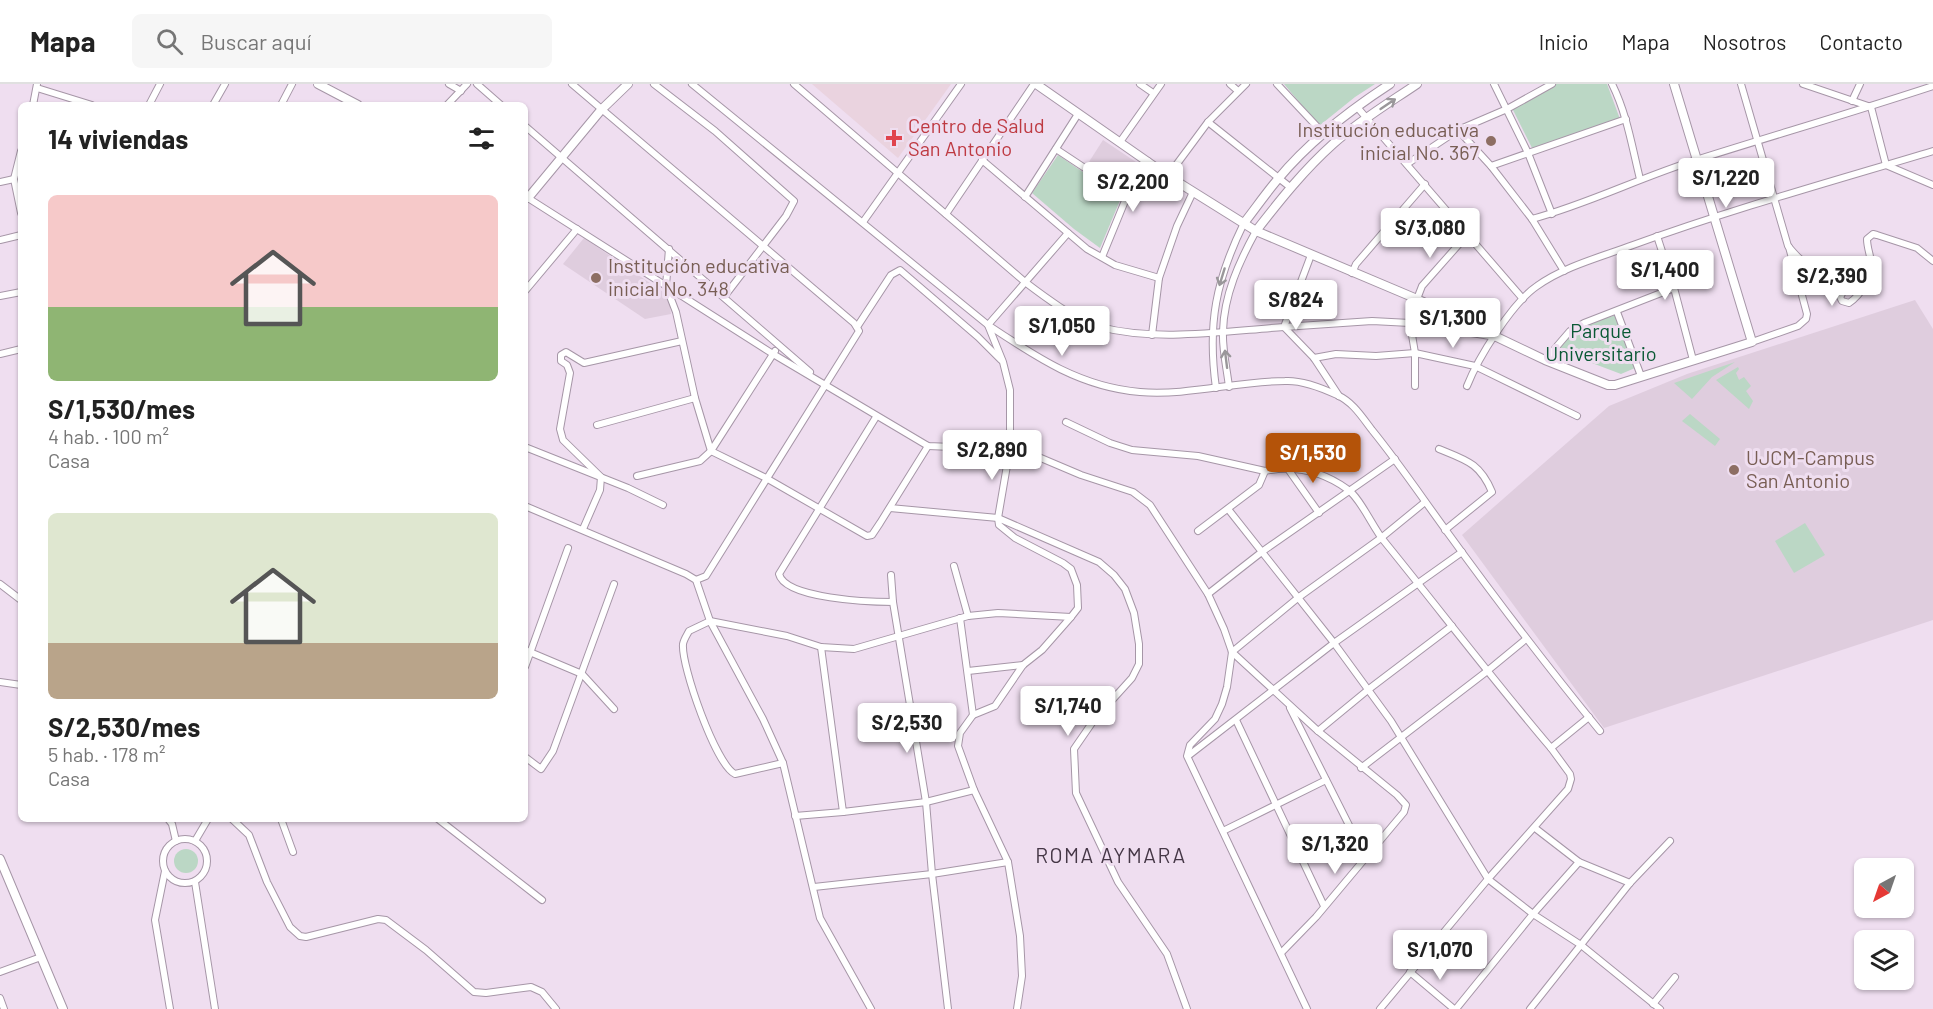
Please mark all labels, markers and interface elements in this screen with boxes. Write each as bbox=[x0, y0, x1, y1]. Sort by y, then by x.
search box bbox=[132, 14, 552, 68]
text: Mapa bbox=[30, 24, 96, 58]
icon: search bbox=[153, 25, 186, 58]
text: Buscar aquí bbox=[201, 28, 311, 54]
text: Inicio bbox=[1539, 29, 1589, 54]
text: Mapa bbox=[1622, 29, 1670, 54]
text: Nosotros bbox=[1703, 29, 1786, 54]
text: Contacto bbox=[1819, 29, 1903, 54]
one-way arrow bbox=[1379, 97, 1396, 110]
place label: Centro de Salud San Antonio bbox=[908, 113, 1045, 160]
place label: Institución educativa inicial No. 367 bbox=[1297, 117, 1480, 164]
icon: filters bbox=[465, 122, 498, 155]
text: 14 viviendas bbox=[48, 123, 188, 154]
marker: Centro de Salud San Antonio bbox=[885, 129, 903, 147]
marker: Institución educativa inicial No. 367 bbox=[1484, 134, 1498, 148]
pin: S/1,220 bbox=[1671, 158, 1781, 209]
pin: S/2,200 bbox=[1078, 162, 1188, 213]
text: S/1,220 bbox=[1692, 165, 1760, 189]
text: S/2,200 bbox=[1097, 169, 1169, 193]
pin: S/3,080 bbox=[1375, 208, 1485, 259]
text: S/3,080 bbox=[1395, 215, 1465, 239]
icon: home bbox=[219, 234, 327, 342]
pin: S/1,400 bbox=[1610, 250, 1720, 301]
place label: Institución educativa inicial No. 348 bbox=[608, 253, 790, 300]
pin: S/2,390 bbox=[1777, 256, 1887, 307]
text: S/1,400 bbox=[1631, 257, 1699, 281]
text: S/2,390 bbox=[1797, 263, 1867, 287]
one-way arrow bbox=[1215, 267, 1226, 286]
marker: Institución educativa inicial No. 348 bbox=[589, 271, 603, 285]
pin: S/824 bbox=[1254, 280, 1338, 331]
text: S/824 bbox=[1268, 287, 1324, 311]
pin: S/1,300 bbox=[1398, 298, 1508, 349]
text: S/1,300 bbox=[1419, 305, 1487, 329]
pin: S/1,050 bbox=[1007, 306, 1117, 357]
text: S/1,050 bbox=[1029, 313, 1095, 337]
park label: Parque Universitario bbox=[1545, 318, 1657, 365]
one-way arrow bbox=[1220, 350, 1231, 369]
text: S/1,530/mes bbox=[48, 393, 195, 424]
text: 4 hab. · 100 m² bbox=[48, 424, 169, 448]
pin: S/2,890 bbox=[937, 430, 1047, 481]
pin: S/1,530 bbox=[1258, 433, 1368, 484]
text: S/2,890 bbox=[957, 437, 1027, 461]
text: S/1,530 bbox=[1280, 440, 1346, 464]
place label: UJCM-Campus San Antonio bbox=[1746, 445, 1875, 492]
text: Casa bbox=[48, 448, 90, 472]
marker: UJCM-Campus San Antonio bbox=[1727, 463, 1741, 477]
icon: home bbox=[219, 552, 327, 660]
pin: S/1,740 bbox=[1013, 686, 1123, 737]
text: S/1,740 bbox=[1034, 693, 1102, 717]
pin: S/2,530 bbox=[852, 703, 962, 754]
text: S/2,530 bbox=[872, 710, 942, 734]
text: S/2,530/mes bbox=[48, 711, 200, 742]
text: 5 hab. · 178 m² bbox=[48, 742, 165, 766]
text: Casa bbox=[48, 766, 90, 790]
pin: S/1,320 bbox=[1280, 824, 1390, 875]
text: S/1,320 bbox=[1301, 831, 1369, 855]
district label: ROMA AYMARA bbox=[1035, 842, 1187, 867]
north arrow bbox=[1854, 858, 1914, 918]
map controls bbox=[1854, 858, 1914, 990]
pin: S/1,070 bbox=[1385, 930, 1495, 981]
button: layers bbox=[1854, 930, 1914, 990]
text: S/1,070 bbox=[1407, 937, 1473, 961]

